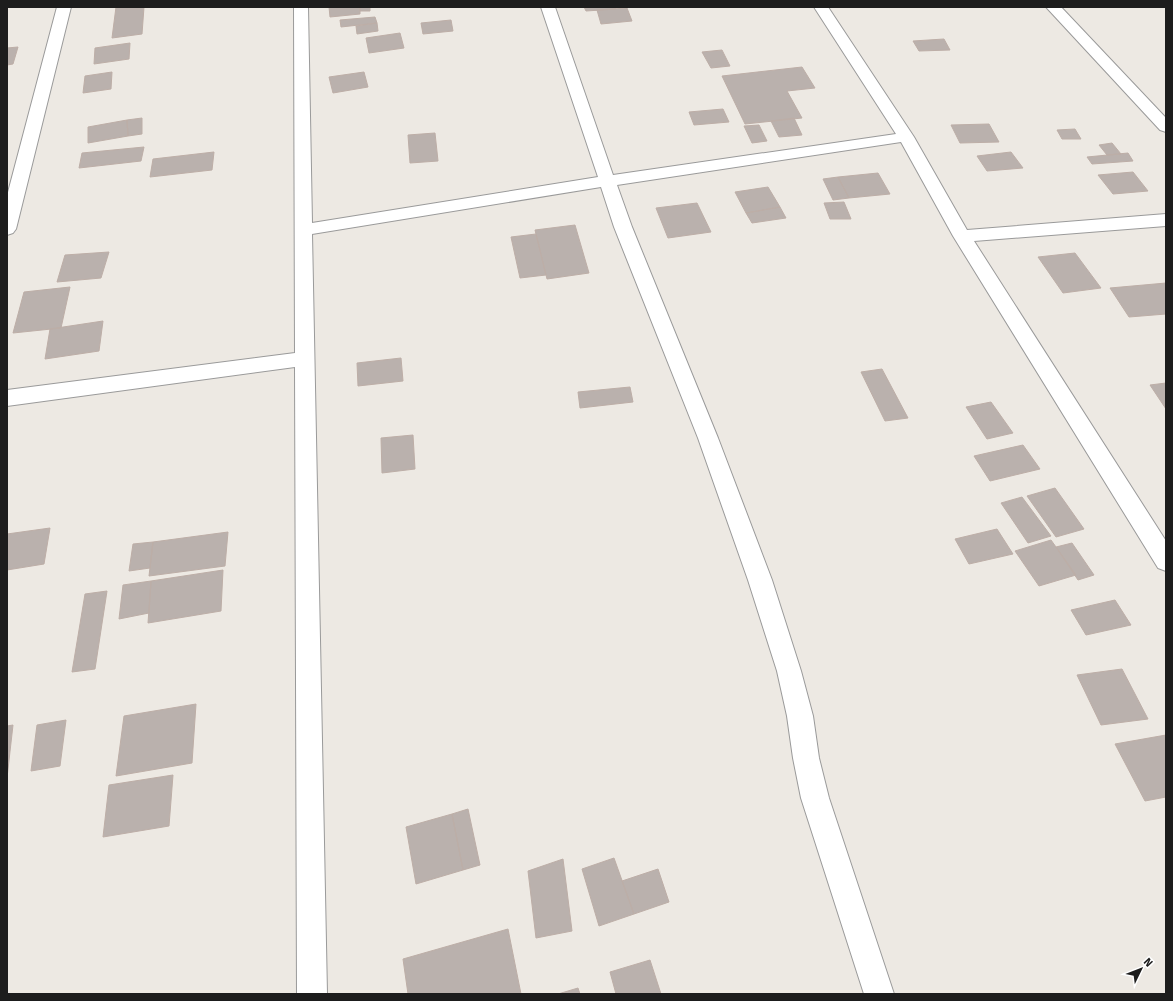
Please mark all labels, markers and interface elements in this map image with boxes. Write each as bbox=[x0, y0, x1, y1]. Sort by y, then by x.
north arrow bbox=[1121, 949, 1161, 989]
text: N bbox=[1141, 955, 1155, 970]

